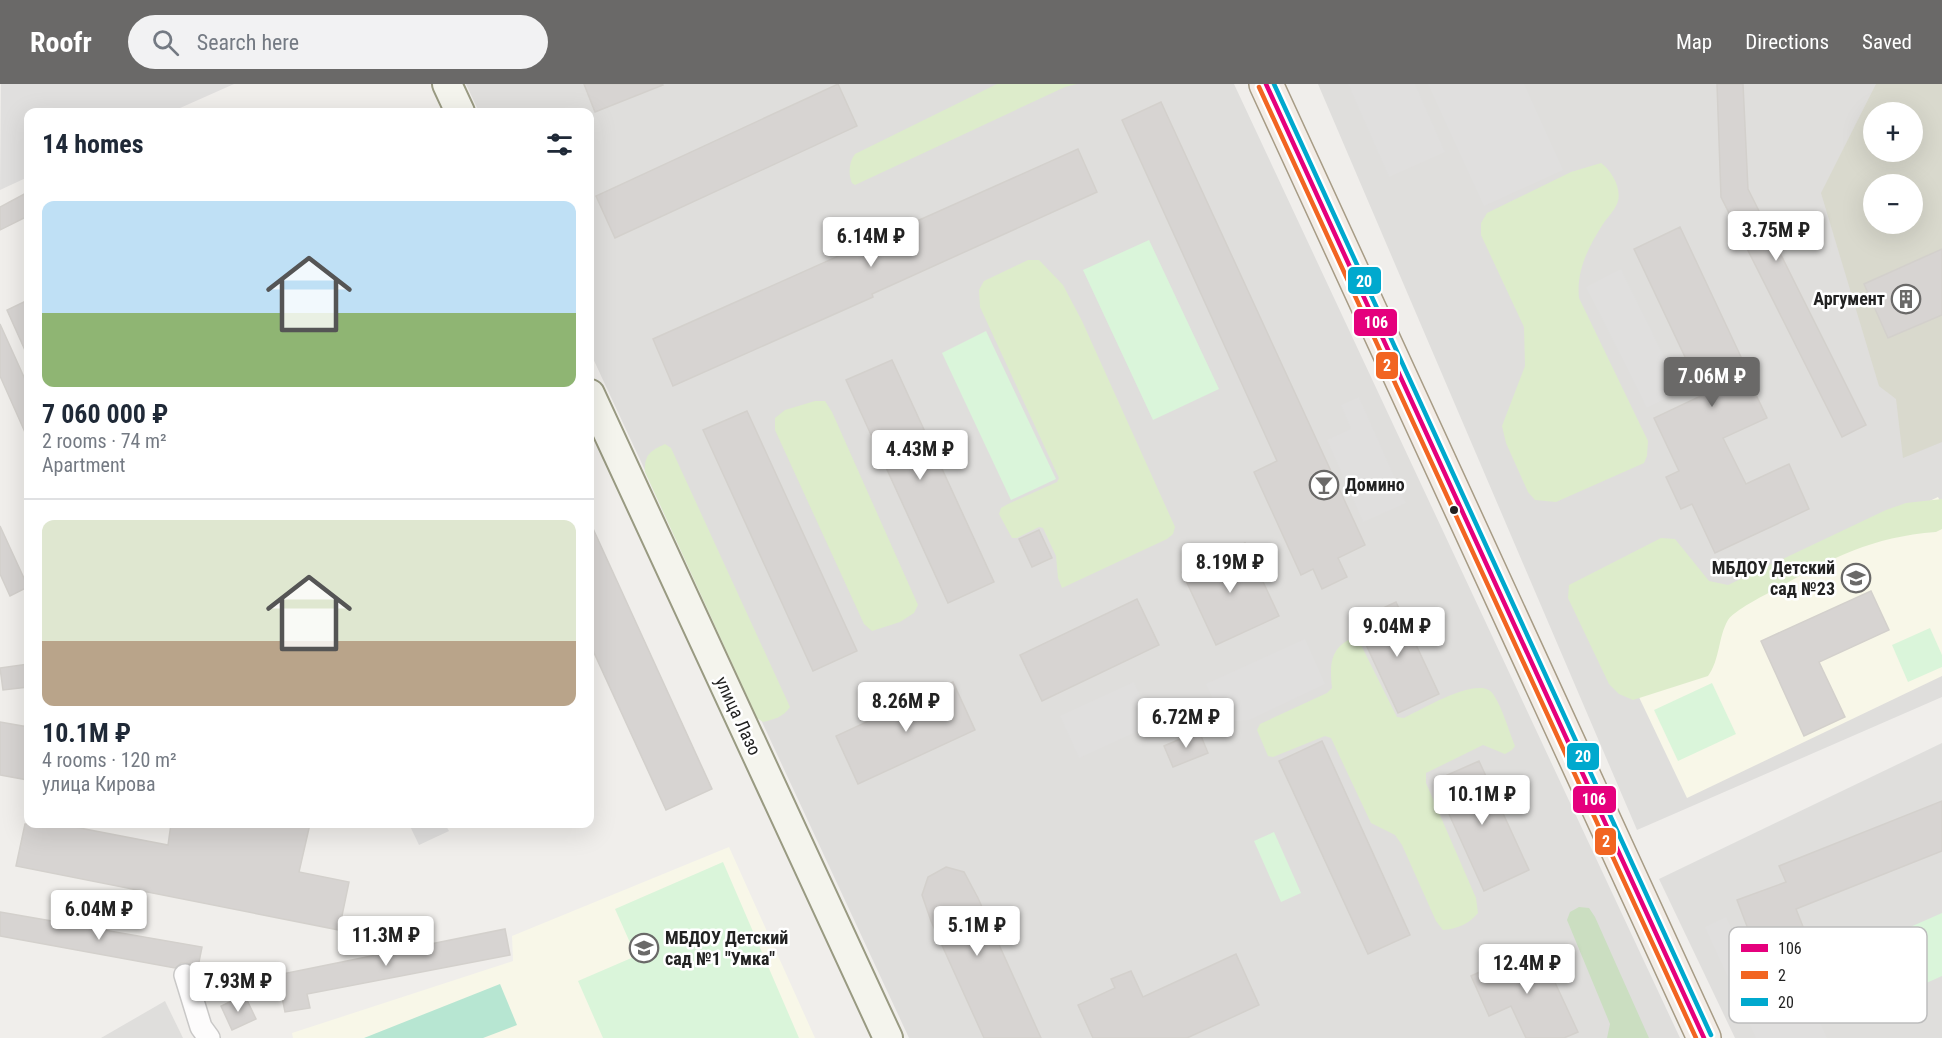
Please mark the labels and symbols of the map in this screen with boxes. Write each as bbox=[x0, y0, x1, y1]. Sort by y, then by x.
pin: 3.75M ₽ bbox=[1721, 211, 1831, 262]
pin: 6.14M ₽ bbox=[816, 217, 926, 268]
line badge: 20 bbox=[1347, 266, 1382, 295]
text: 20 bbox=[1356, 272, 1372, 291]
building icon: Аргумент bbox=[1890, 283, 1922, 315]
place label: Аргумент bbox=[1813, 288, 1885, 309]
line badge: 106 bbox=[1353, 308, 1398, 337]
text: 106 bbox=[1364, 313, 1388, 332]
line badge: 2 bbox=[1375, 351, 1399, 380]
text: 2 bbox=[1383, 356, 1391, 375]
pin: 7.06M ₽ bbox=[1657, 357, 1767, 408]
pin: 4.43M ₽ bbox=[865, 430, 975, 481]
bar icon: Домино bbox=[1308, 469, 1340, 501]
place label: Домино bbox=[1345, 474, 1405, 495]
unlabelled marker bbox=[1448, 504, 1460, 516]
pin: 8.19M ₽ bbox=[1175, 543, 1285, 594]
place label: МБДОУ Детский сад №23 bbox=[1712, 557, 1835, 599]
school or university icon: МБДОУ Детский сад №23 bbox=[1840, 562, 1872, 594]
pin: 9.04M ₽ bbox=[1342, 607, 1452, 658]
street label: улица Лазо bbox=[711, 673, 766, 759]
pin: 8.26M ₽ bbox=[851, 682, 961, 733]
pin: 6.72M ₽ bbox=[1131, 698, 1241, 749]
line badge: 20 bbox=[1566, 742, 1600, 771]
text: 20 bbox=[1575, 747, 1591, 766]
pin: 10.1M ₽ bbox=[1427, 775, 1537, 826]
line badge: 106 bbox=[1572, 785, 1617, 814]
text: 106 bbox=[1582, 790, 1606, 809]
line badge: 2 bbox=[1594, 827, 1617, 856]
text: 2 bbox=[1602, 832, 1610, 851]
pin: 6.04M ₽ bbox=[44, 890, 154, 941]
pin: 5.1M ₽ bbox=[928, 906, 1026, 957]
pin: 11.3M ₽ bbox=[331, 916, 441, 967]
place label: МБДОУ Детский сад №1 "Умка" bbox=[665, 927, 788, 969]
legend bbox=[1729, 927, 1927, 1023]
school or university icon: МБДОУ Детский сад №1 "Умка" bbox=[628, 932, 660, 964]
text: 106 bbox=[1778, 939, 1802, 958]
pin: 12.4M ₽ bbox=[1472, 944, 1582, 995]
pin: 7.93M ₽ bbox=[183, 962, 293, 1013]
text: 2 bbox=[1778, 966, 1786, 985]
text: 20 bbox=[1778, 993, 1794, 1012]

